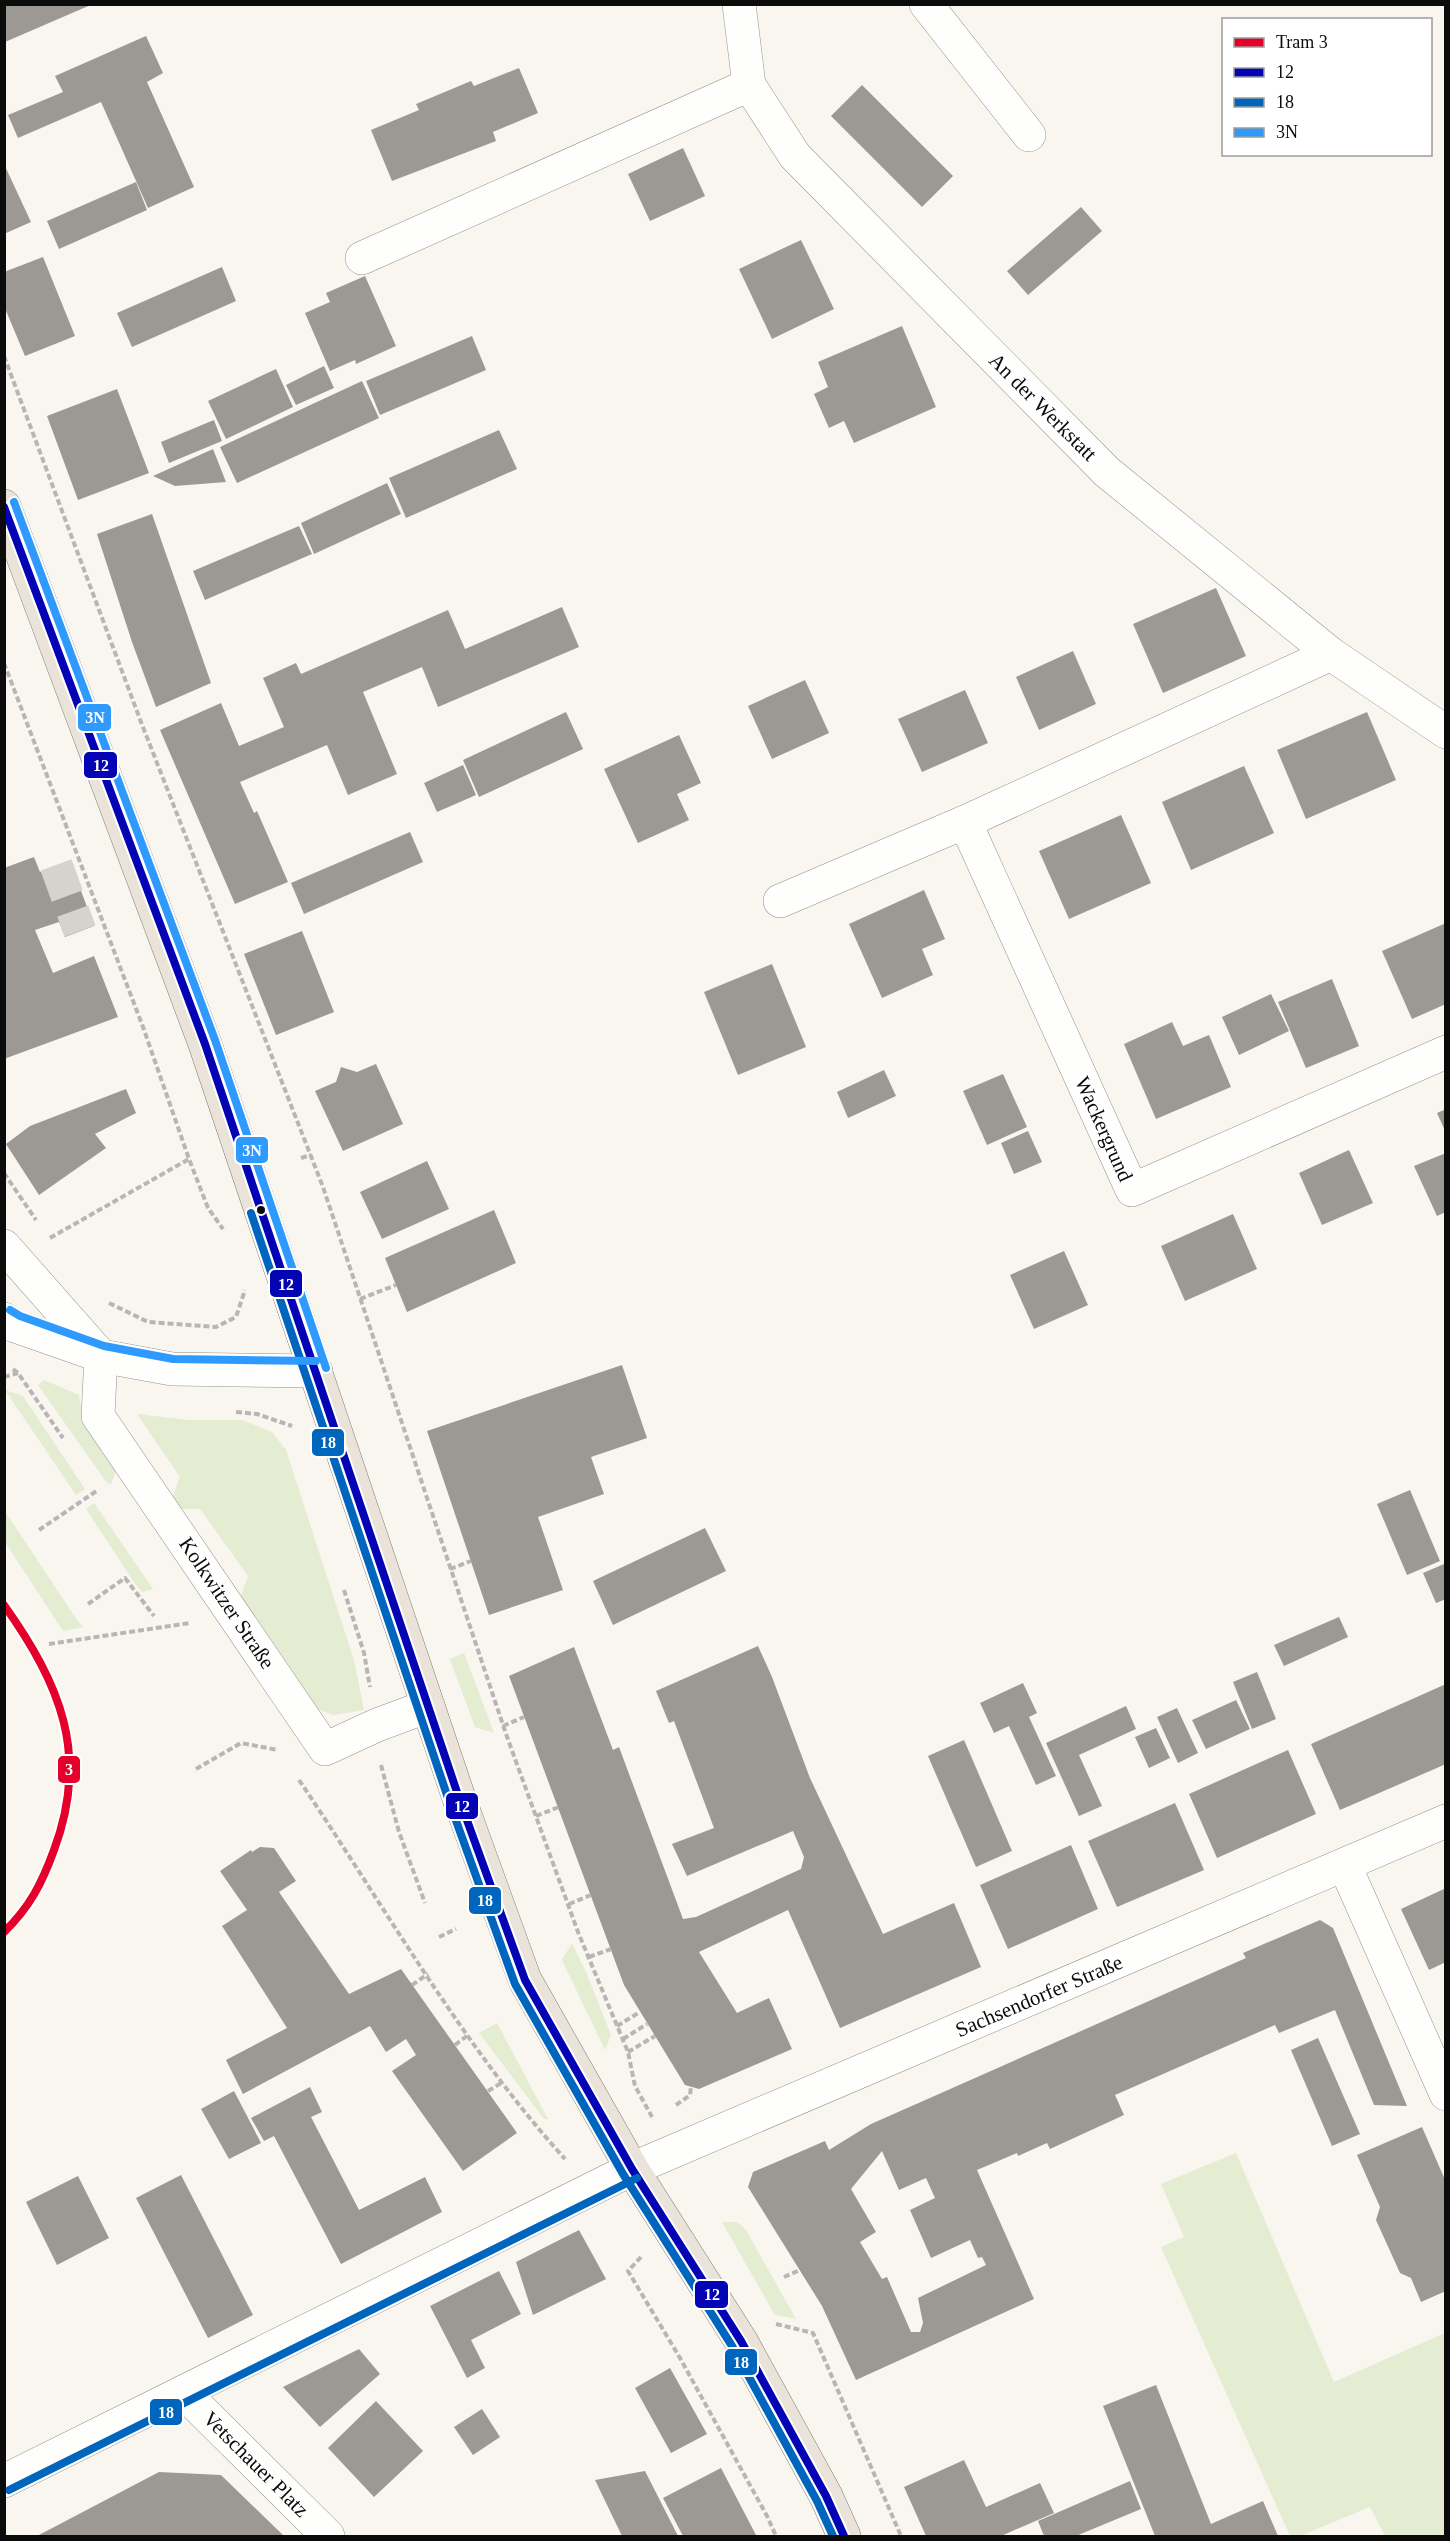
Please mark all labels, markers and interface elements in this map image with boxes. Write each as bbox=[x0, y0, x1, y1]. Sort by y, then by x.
legend bbox=[1222, 18, 1432, 156]
text: Tram 3 bbox=[1276, 32, 1328, 52]
text: 12 bbox=[1276, 62, 1294, 82]
text: 18 bbox=[1276, 92, 1294, 112]
text: 3N bbox=[1276, 122, 1298, 142]
street label: An der Werkstatt bbox=[984, 348, 1102, 466]
line badge: 3N bbox=[77, 703, 112, 732]
text: 3N bbox=[85, 709, 105, 726]
line badge: 12 bbox=[83, 751, 118, 779]
text: 12 bbox=[93, 757, 109, 774]
street label: Wackergrund bbox=[1070, 1073, 1138, 1186]
line badge: 3N bbox=[235, 1136, 269, 1164]
text: 3N bbox=[242, 1142, 262, 1159]
unlabelled marker bbox=[255, 1204, 267, 1216]
line badge: 12 bbox=[269, 1269, 303, 1298]
text: 12 bbox=[278, 1276, 294, 1293]
line badge: 18 bbox=[311, 1428, 345, 1457]
text: 18 bbox=[320, 1434, 336, 1451]
street label: Kolkwitzer Straße bbox=[174, 1533, 280, 1673]
line badge: 3 bbox=[57, 1755, 81, 1784]
text: 3 bbox=[65, 1761, 73, 1778]
line badge: 12 bbox=[445, 1792, 479, 1820]
text: 12 bbox=[454, 1798, 470, 1815]
line badge: 18 bbox=[468, 1886, 502, 1915]
text: 18 bbox=[477, 1892, 493, 1909]
street label: Sachsendorfer Straße bbox=[952, 1950, 1126, 2042]
line badge: 12 bbox=[694, 2280, 729, 2309]
text: 12 bbox=[704, 2286, 720, 2303]
line badge: 18 bbox=[724, 2348, 758, 2376]
text: 18 bbox=[733, 2354, 749, 2371]
line badge: 18 bbox=[149, 2398, 183, 2426]
text: 18 bbox=[158, 2404, 174, 2421]
street label: Vetschauer Platz bbox=[198, 2406, 314, 2522]

